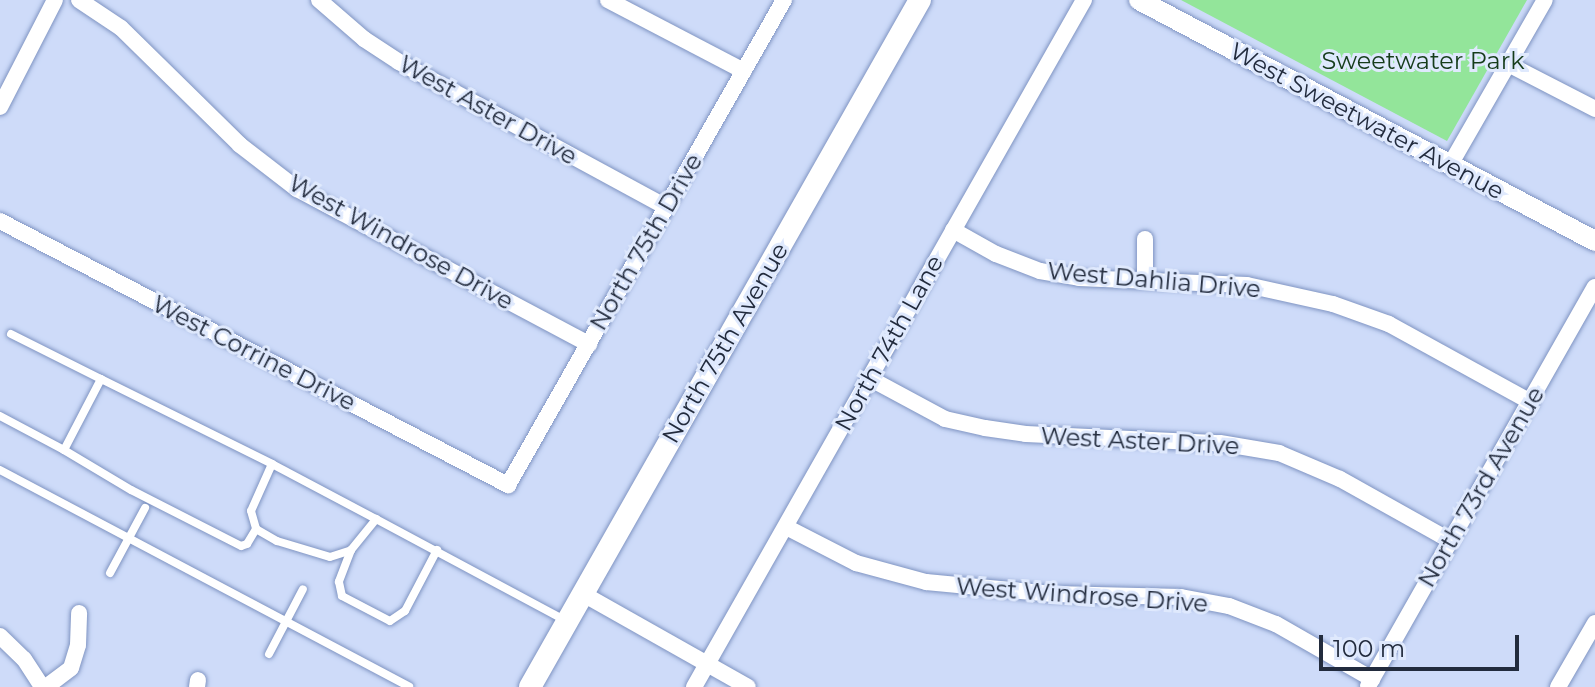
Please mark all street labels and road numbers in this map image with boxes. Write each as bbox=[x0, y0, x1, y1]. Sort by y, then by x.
street label: West Sweetwater Avenue bbox=[1225, 36, 1509, 206]
street label: West Aster Drive bbox=[394, 49, 582, 171]
street label: North 75th Drive bbox=[584, 149, 708, 335]
street label: West Windrose Drive bbox=[284, 168, 518, 316]
street label: North 75th Avenue bbox=[656, 238, 794, 448]
street label: North 74th Lane bbox=[829, 250, 949, 436]
street label: West Dahlia Drive bbox=[1046, 256, 1262, 304]
street label: West Corrine Drive bbox=[148, 289, 360, 417]
street label: North 73rd Avenue bbox=[1412, 382, 1550, 592]
street label: West Aster Drive bbox=[1040, 421, 1240, 461]
street label: West Windrose Drive bbox=[955, 572, 1209, 618]

